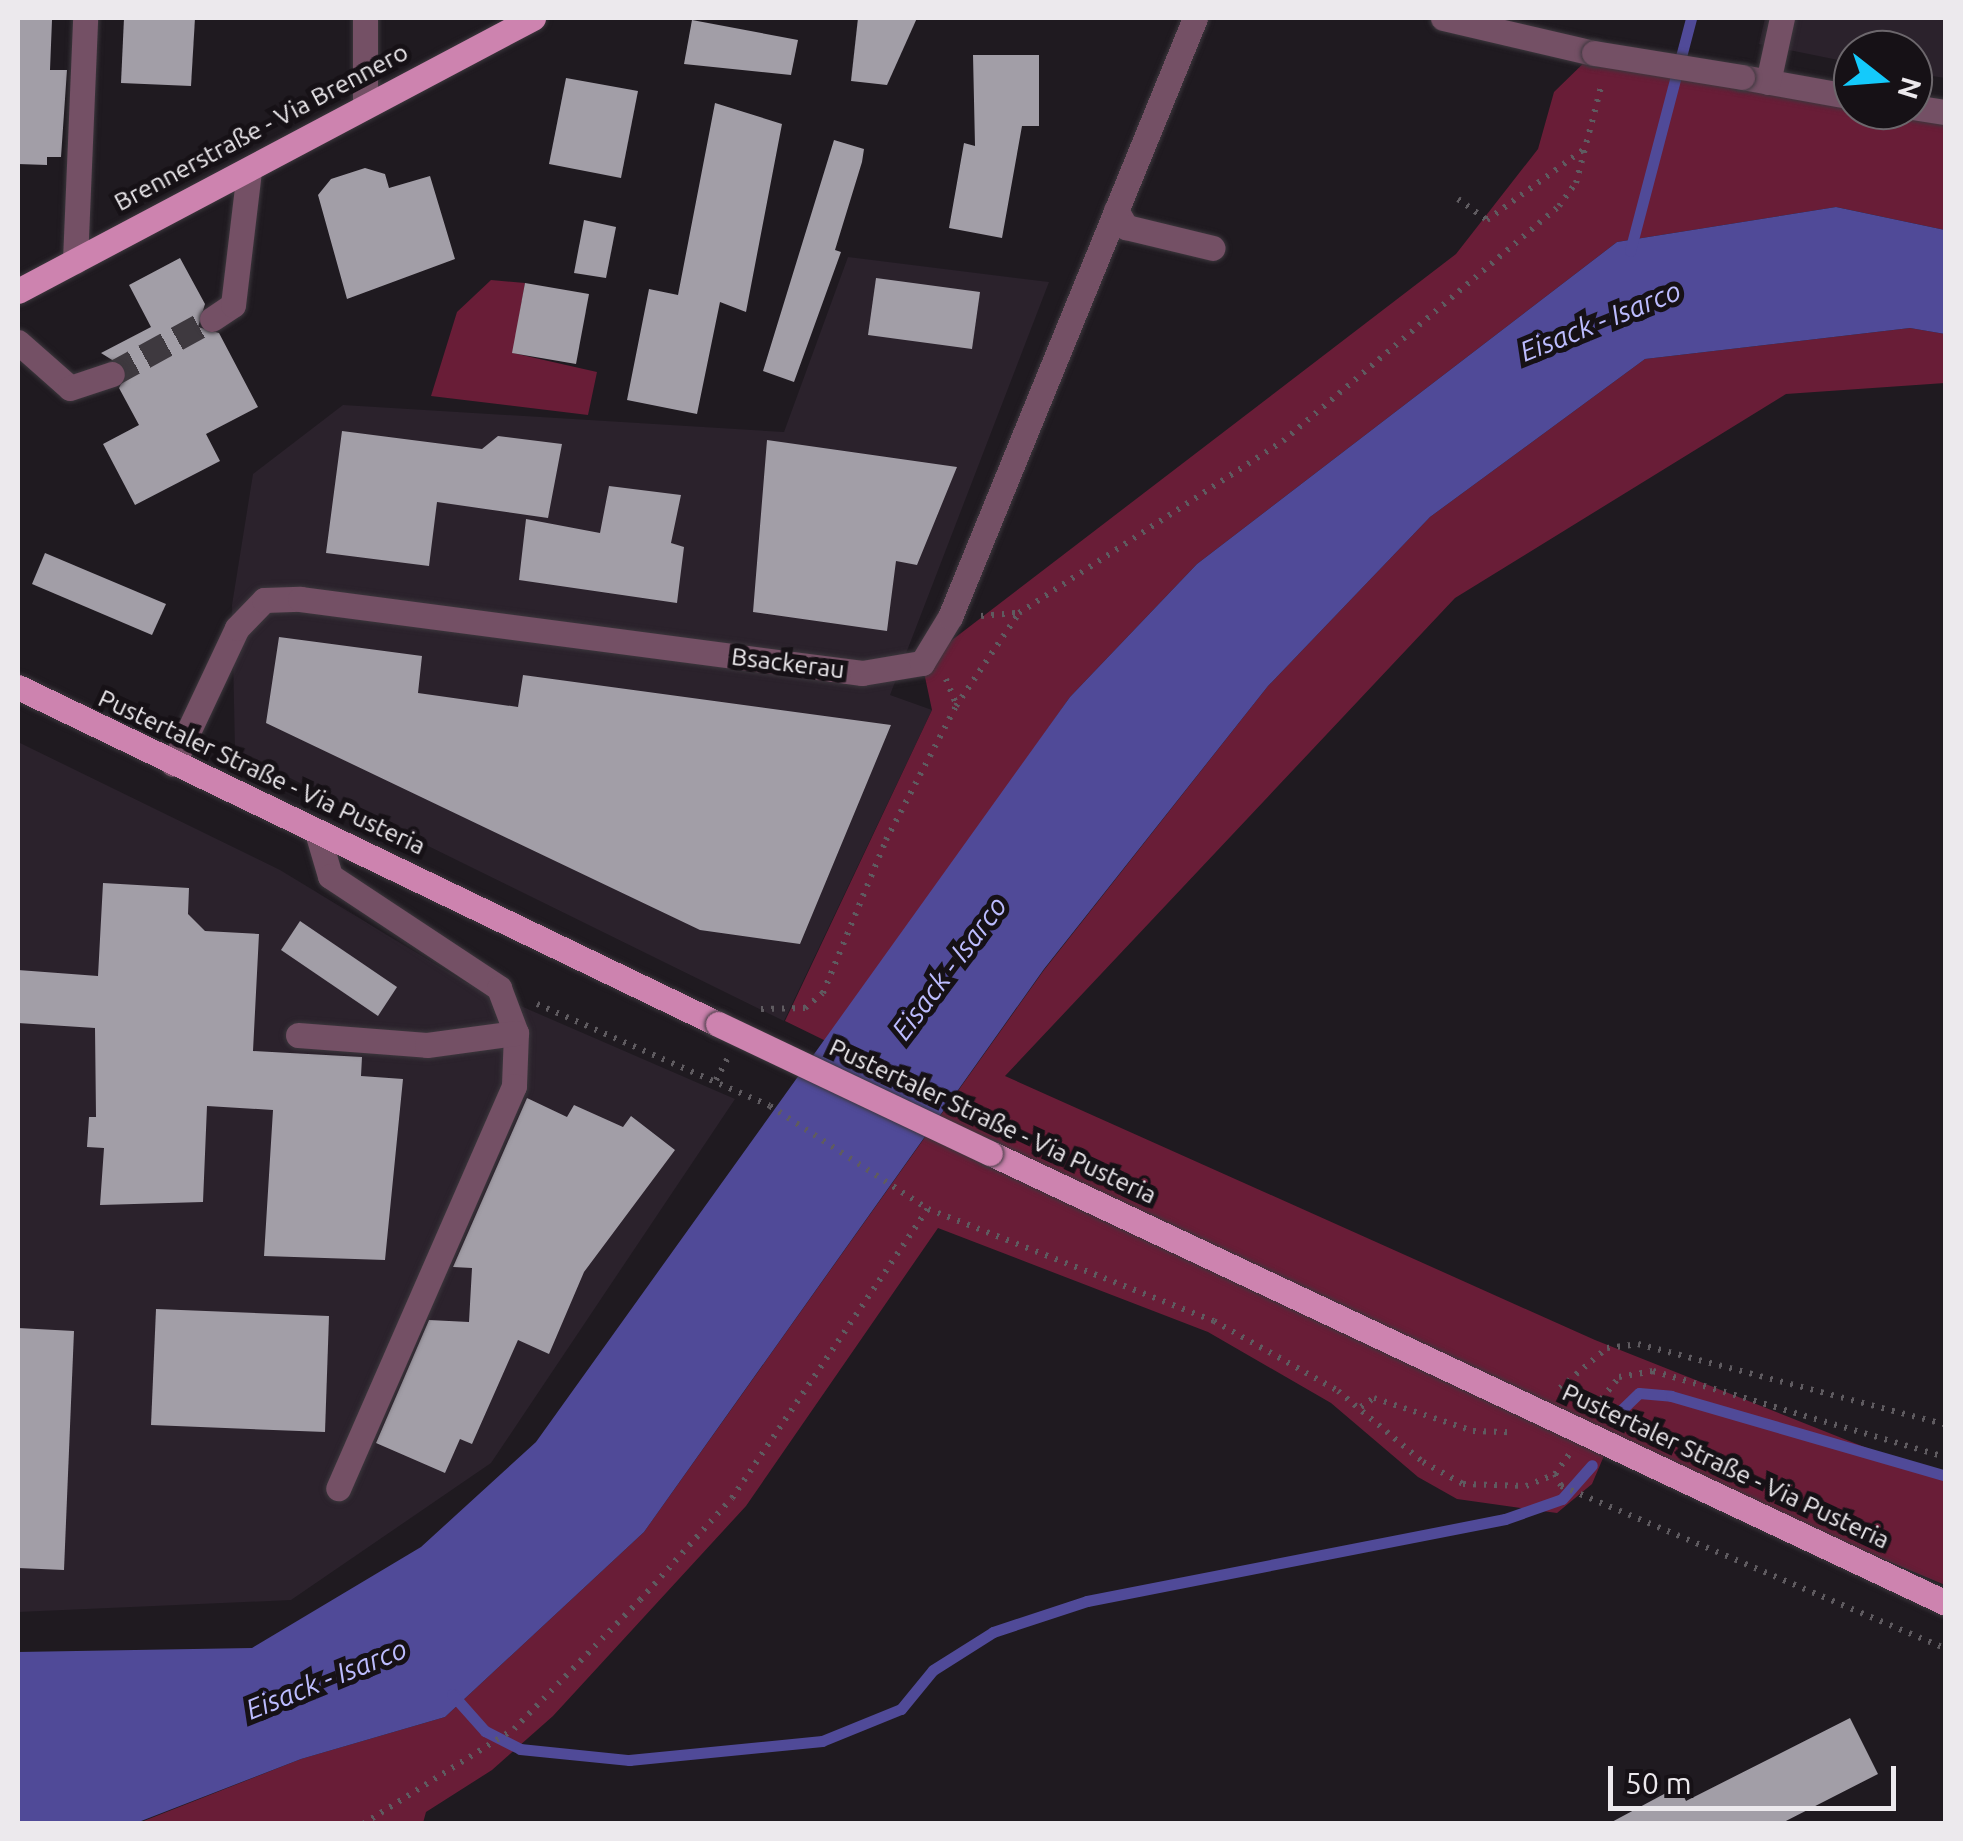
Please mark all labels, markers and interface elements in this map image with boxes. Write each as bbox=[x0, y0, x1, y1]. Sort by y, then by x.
north arrow bbox=[1833, 30, 1933, 130]
street label: Brennerstraße - Via Brennero bbox=[109, 37, 413, 217]
text: N bbox=[1892, 74, 1928, 103]
water label: Eisack - Isarco bbox=[1515, 274, 1685, 368]
street label: Bsackerau bbox=[730, 641, 846, 685]
street label: Pustertaler Straße - Via Pusteria bbox=[94, 683, 430, 861]
water label: Eisack - Isarco bbox=[884, 890, 1014, 1046]
street label: Pustertaler Straße - Via Pusteria bbox=[825, 1032, 1161, 1210]
street label: Pustertaler Straße - Via Pusteria bbox=[1558, 1377, 1894, 1555]
water label: Eisack - Isarco bbox=[241, 1632, 411, 1726]
scale bar bbox=[1613, 1746, 1900, 1808]
text: 50 m bbox=[1625, 1766, 1692, 1800]

